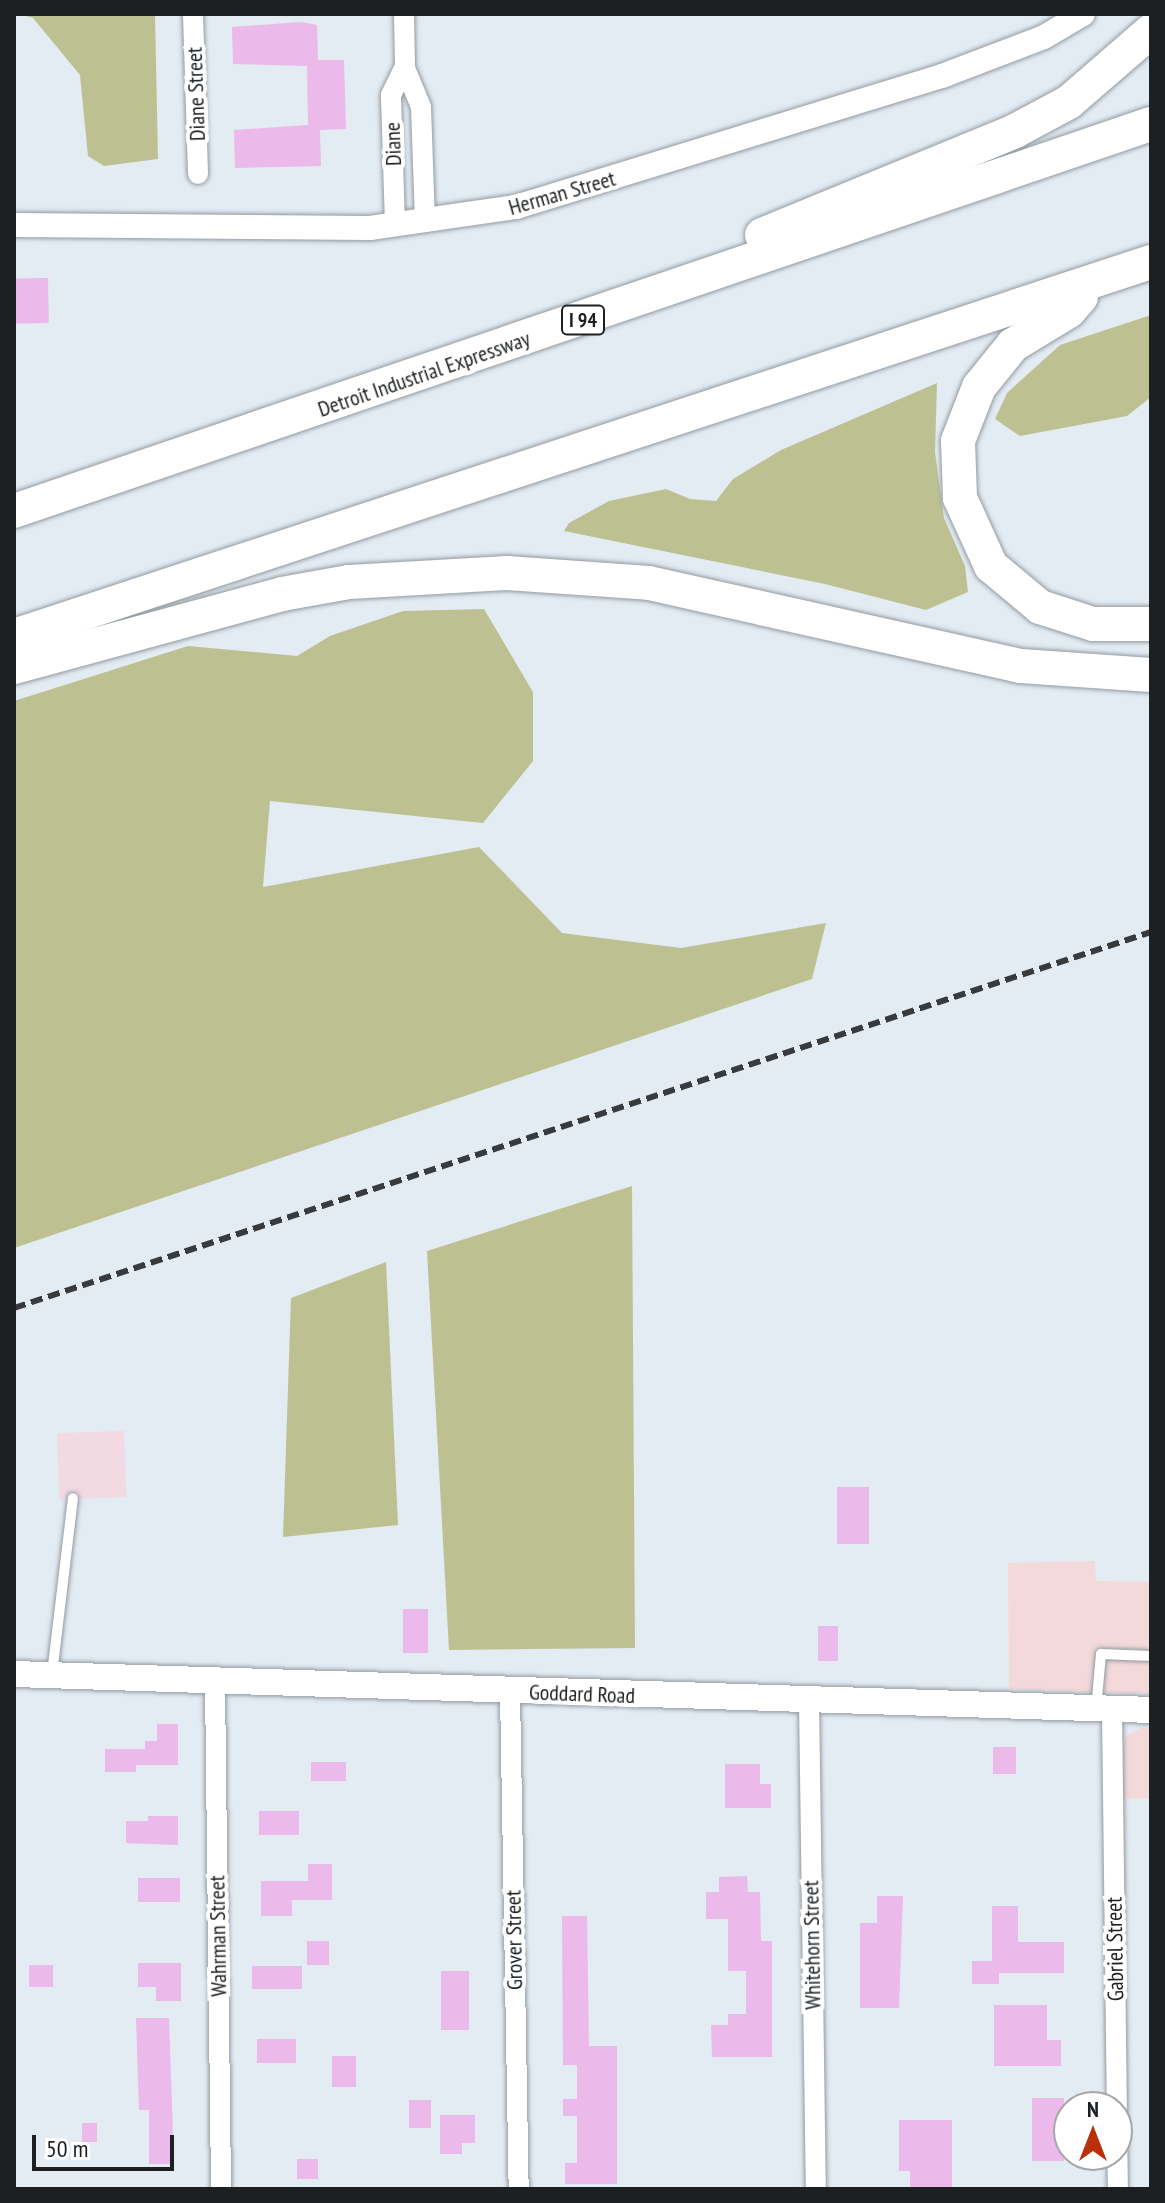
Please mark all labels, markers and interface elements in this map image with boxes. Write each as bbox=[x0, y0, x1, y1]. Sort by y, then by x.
street label: Diane Street bbox=[181, 47, 211, 141]
street label: Diane bbox=[379, 122, 407, 166]
street label: Herman Street bbox=[506, 165, 618, 221]
road number: I 94 bbox=[561, 304, 605, 336]
street label: Detroit Industrial Expressway bbox=[314, 325, 534, 423]
street label: Goddard Road bbox=[529, 1679, 635, 1709]
street label: Wahrman Street bbox=[204, 1875, 232, 1997]
street label: Whitehorn Street bbox=[798, 1880, 826, 2010]
street label: Grover Street bbox=[500, 1890, 528, 1990]
street label: Gabriel Street bbox=[1101, 1897, 1129, 2001]
north arrow bbox=[1053, 2091, 1133, 2171]
text: N bbox=[1087, 2095, 1099, 2123]
scale bar bbox=[36, 2119, 178, 2169]
text: 50 m bbox=[46, 2133, 88, 2164]

